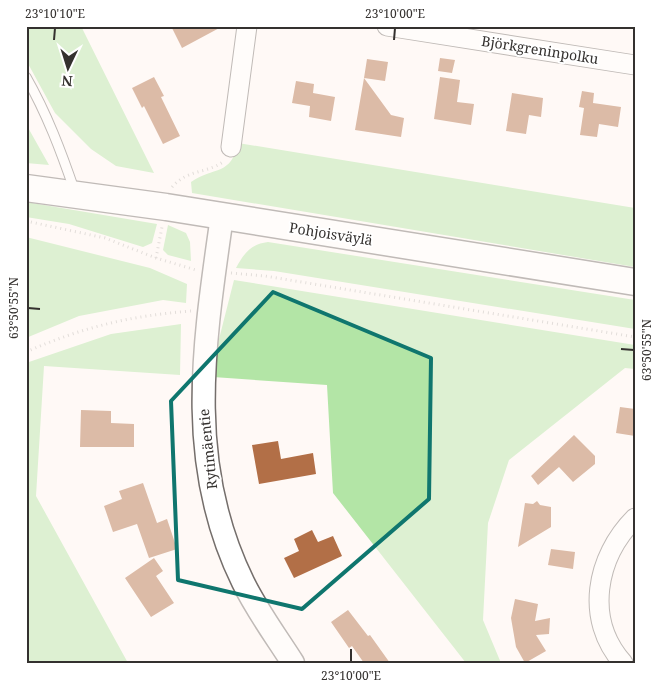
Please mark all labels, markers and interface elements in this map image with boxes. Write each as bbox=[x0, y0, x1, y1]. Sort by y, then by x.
text: 23°10'10"E bbox=[25, 5, 85, 22]
text: 23°10'00"E bbox=[365, 5, 425, 22]
street label: Björkgreninpolku bbox=[480, 31, 600, 68]
north arrow bbox=[42, 42, 92, 92]
text: N bbox=[61, 72, 73, 91]
street label: Pohjoisväylä bbox=[288, 218, 374, 250]
text: 63°50'55"N bbox=[5, 277, 22, 339]
text: 63°50'55"N bbox=[638, 319, 655, 381]
street label: Rytimäentie bbox=[194, 408, 221, 490]
text: 23°10'00"E bbox=[321, 667, 381, 684]

